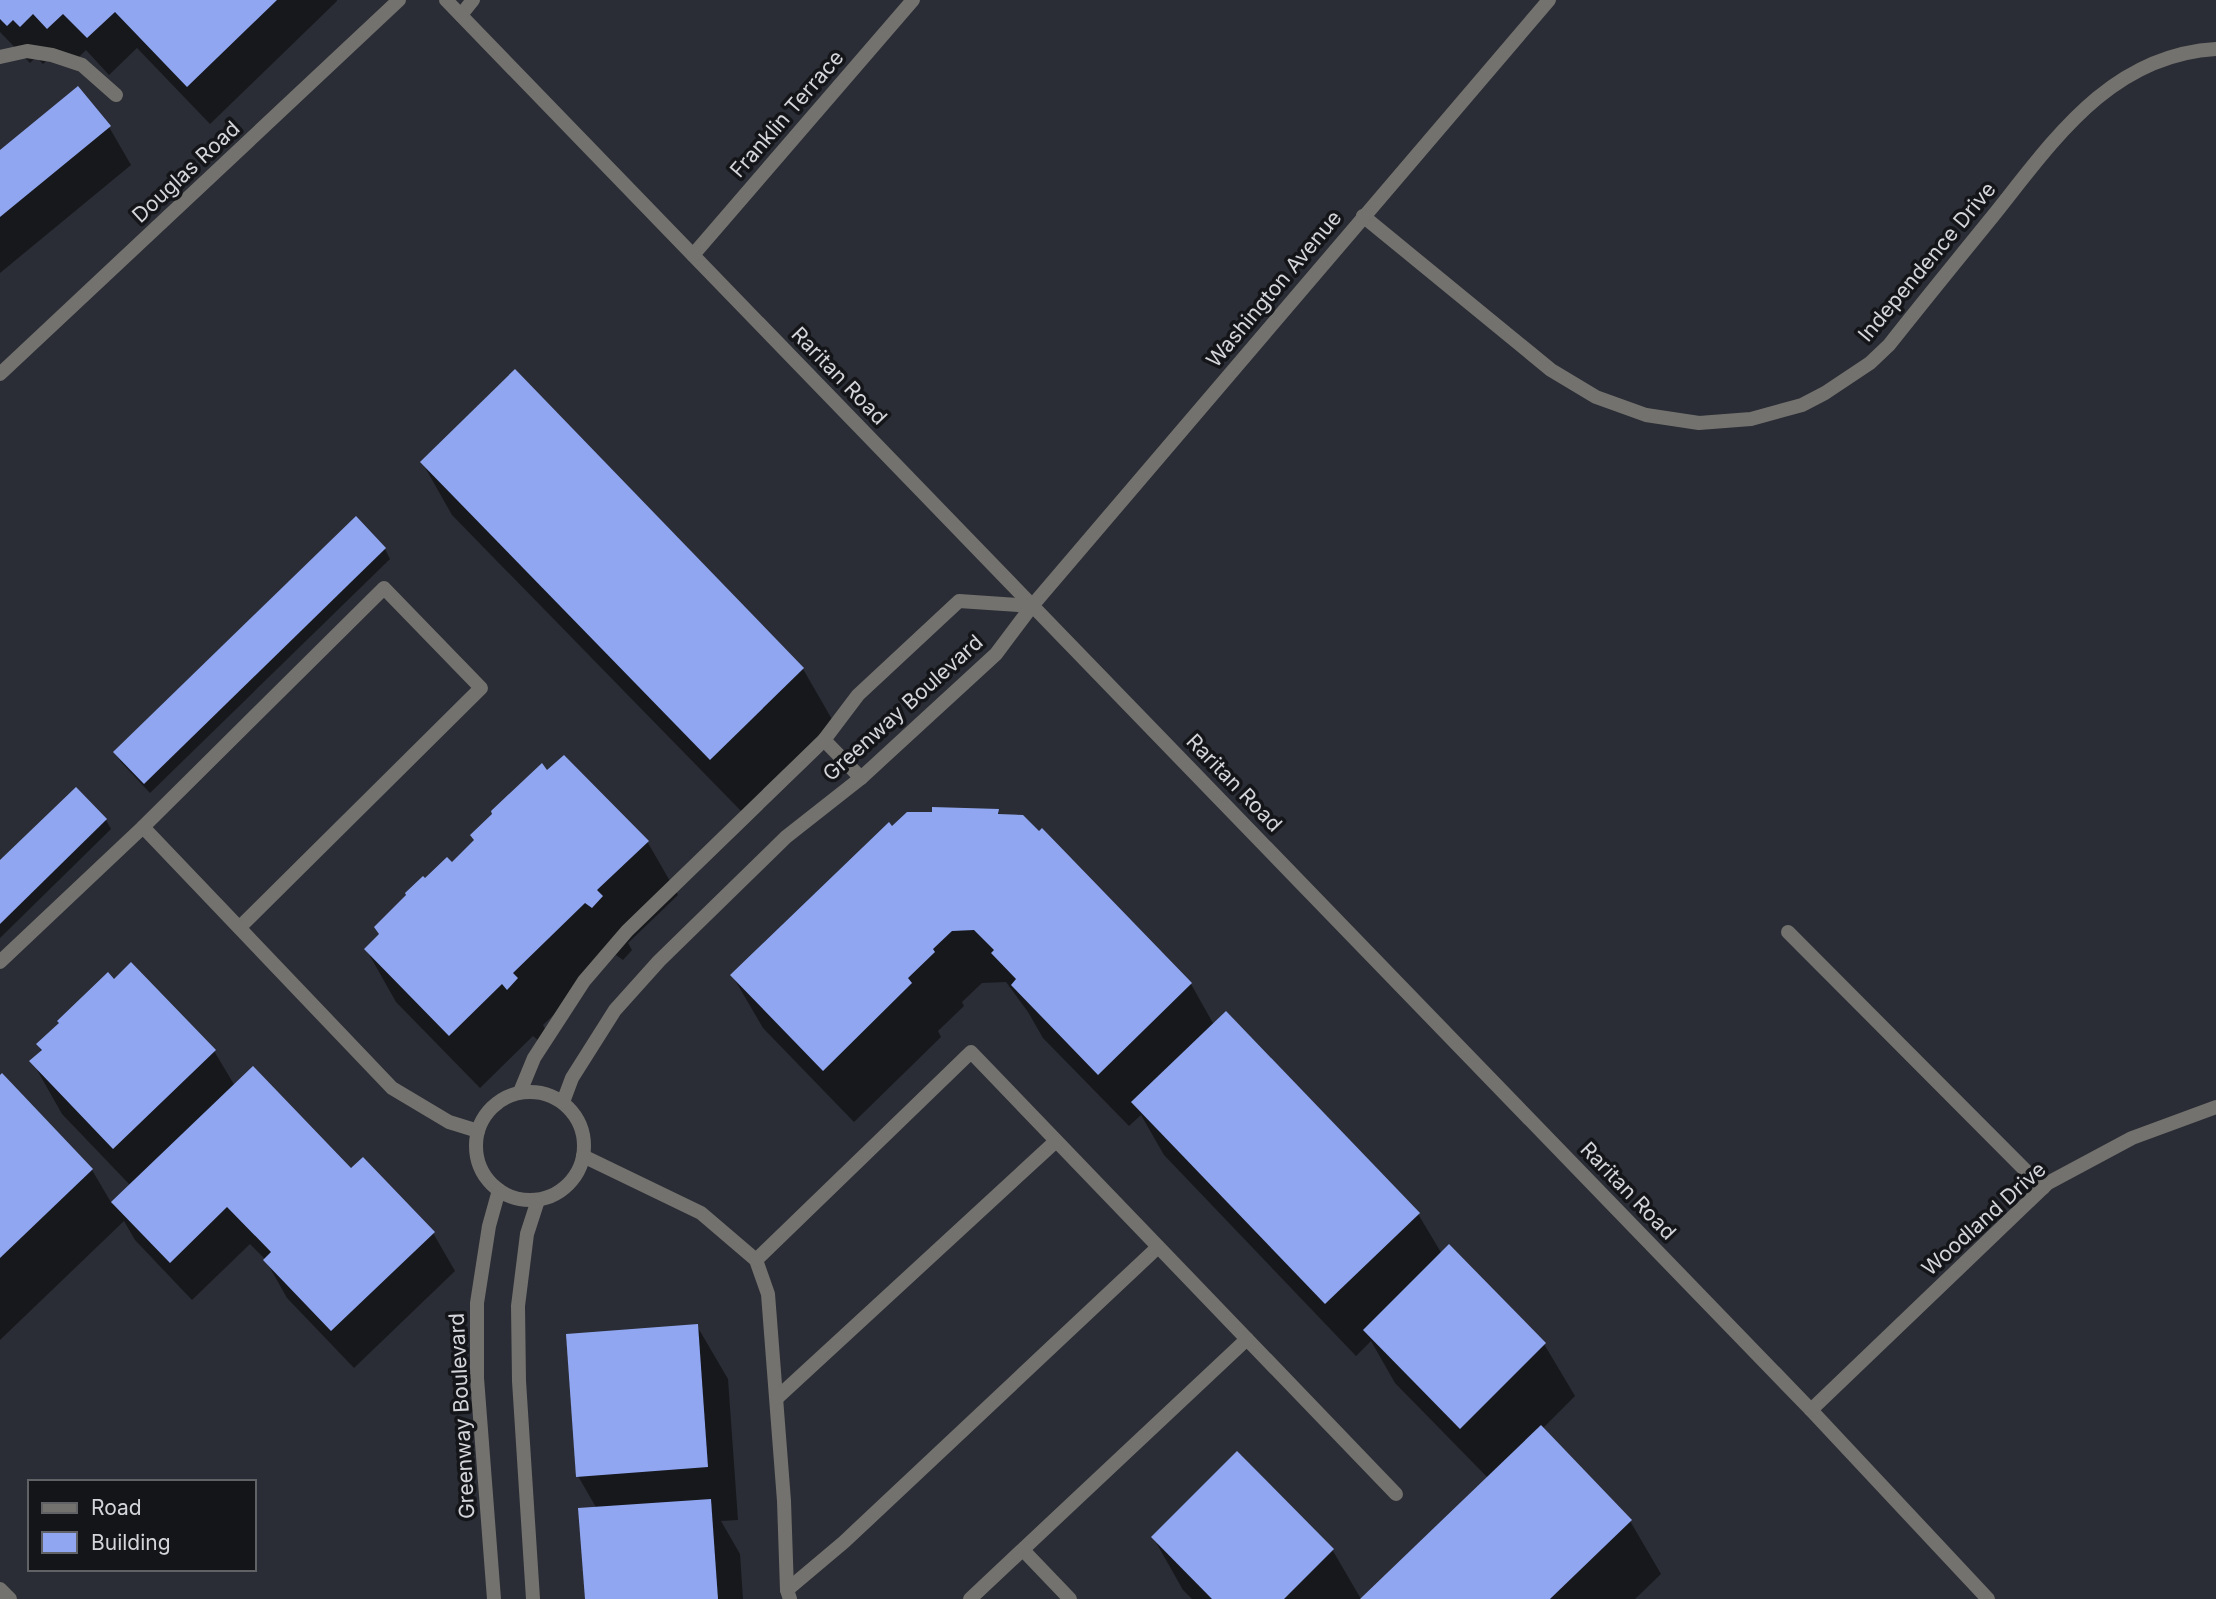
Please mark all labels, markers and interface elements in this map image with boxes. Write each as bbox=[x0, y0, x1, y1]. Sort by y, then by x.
street label: Franklin Terrace bbox=[725, 45, 849, 182]
street label: Douglas Road bbox=[127, 116, 244, 228]
street label: Independence Drive bbox=[1853, 177, 2001, 346]
street label: Washington Avenue bbox=[1201, 205, 1346, 372]
street label: Raritan Road bbox=[787, 322, 892, 430]
street label: Greenway Boulevard bbox=[818, 629, 988, 786]
street label: Raritan Road bbox=[1182, 729, 1287, 837]
street label: Raritan Road bbox=[1576, 1137, 1681, 1245]
street label: Woodland Drive bbox=[1917, 1157, 2051, 1281]
street label: Greenway Boulevard bbox=[444, 1312, 479, 1520]
legend bbox=[28, 1480, 256, 1571]
text: Road bbox=[91, 1495, 142, 1520]
text: Building bbox=[91, 1530, 171, 1555]

